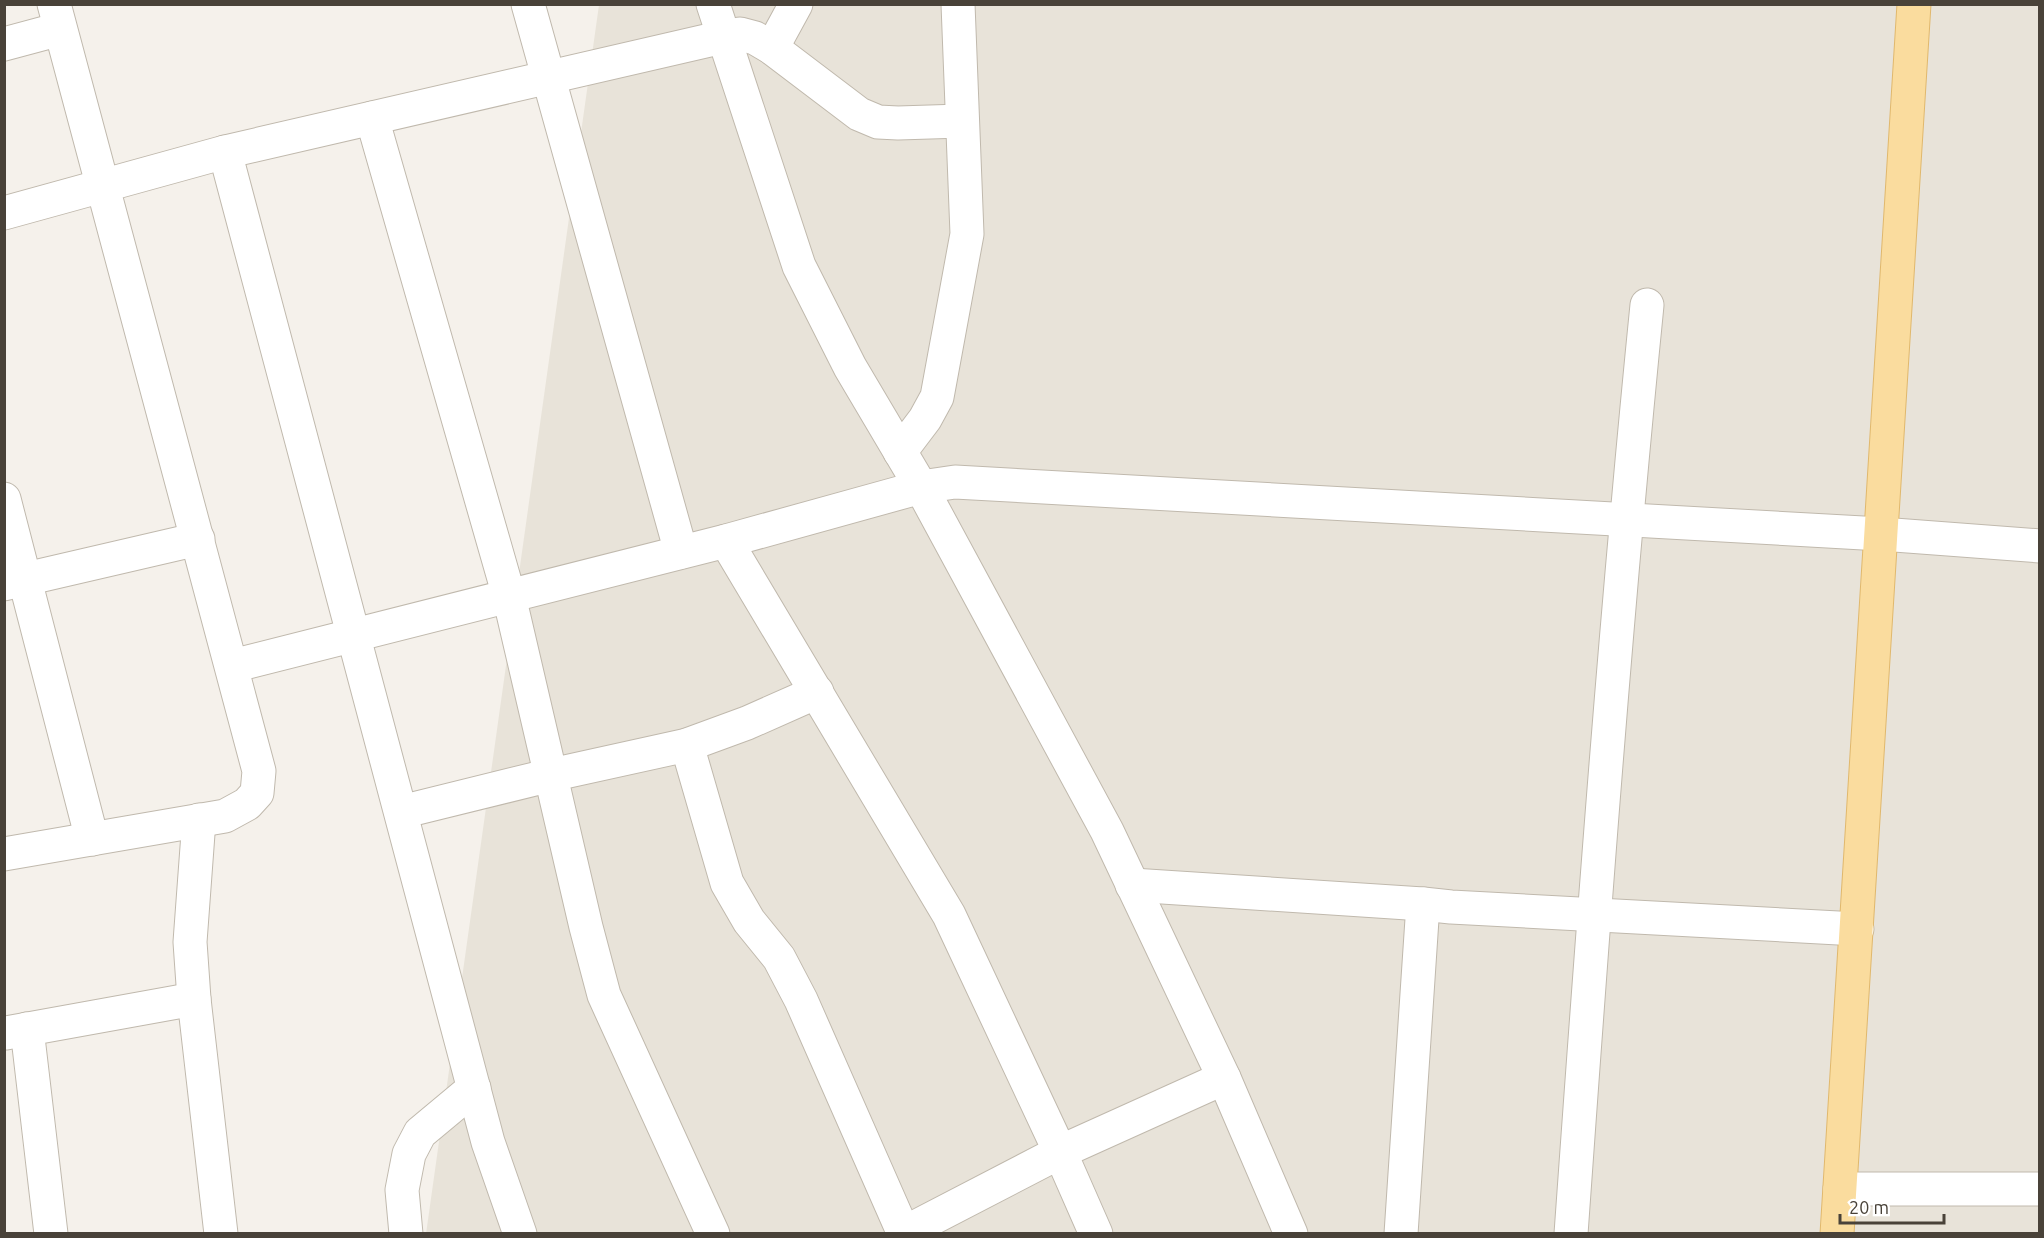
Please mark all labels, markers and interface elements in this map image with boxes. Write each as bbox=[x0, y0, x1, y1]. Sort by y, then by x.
scale bar bbox=[1840, 1187, 1944, 1225]
text: 20 m bbox=[1849, 1197, 1889, 1217]

